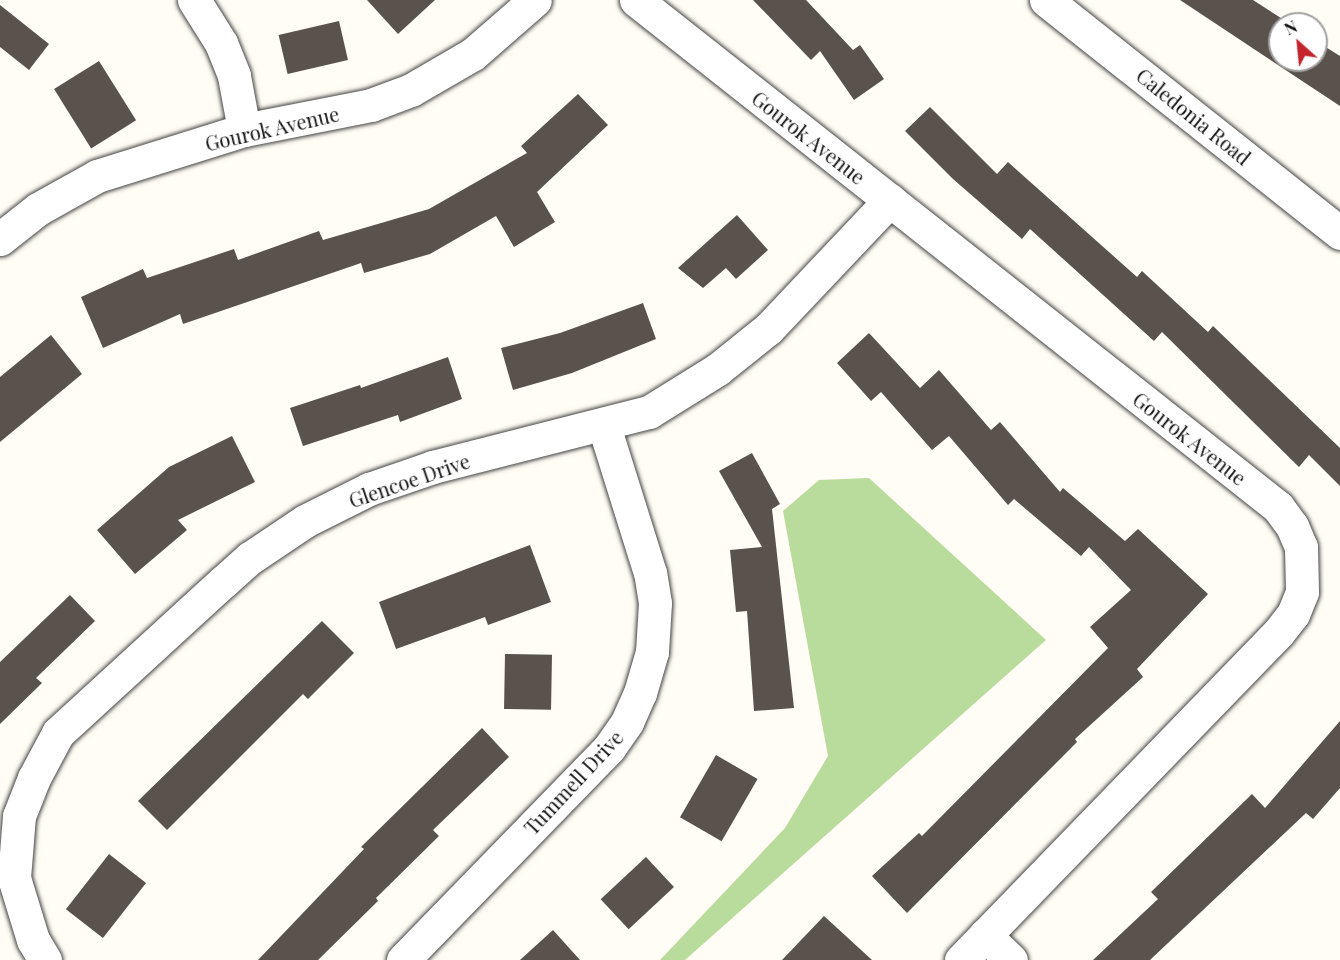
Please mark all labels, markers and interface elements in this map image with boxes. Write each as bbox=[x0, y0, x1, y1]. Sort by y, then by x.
north arrow bbox=[1268, 12, 1328, 72]
text: N bbox=[1281, 15, 1300, 39]
street label: Caledonia Road bbox=[1132, 63, 1256, 169]
street label: Gourok Avenue bbox=[747, 85, 871, 189]
street label: Gourok Avenue bbox=[202, 101, 342, 155]
street label: Gourok Avenue bbox=[1128, 386, 1252, 490]
street label: Glencoe Drive bbox=[345, 448, 473, 512]
street label: Tummell Drive bbox=[519, 725, 627, 839]

